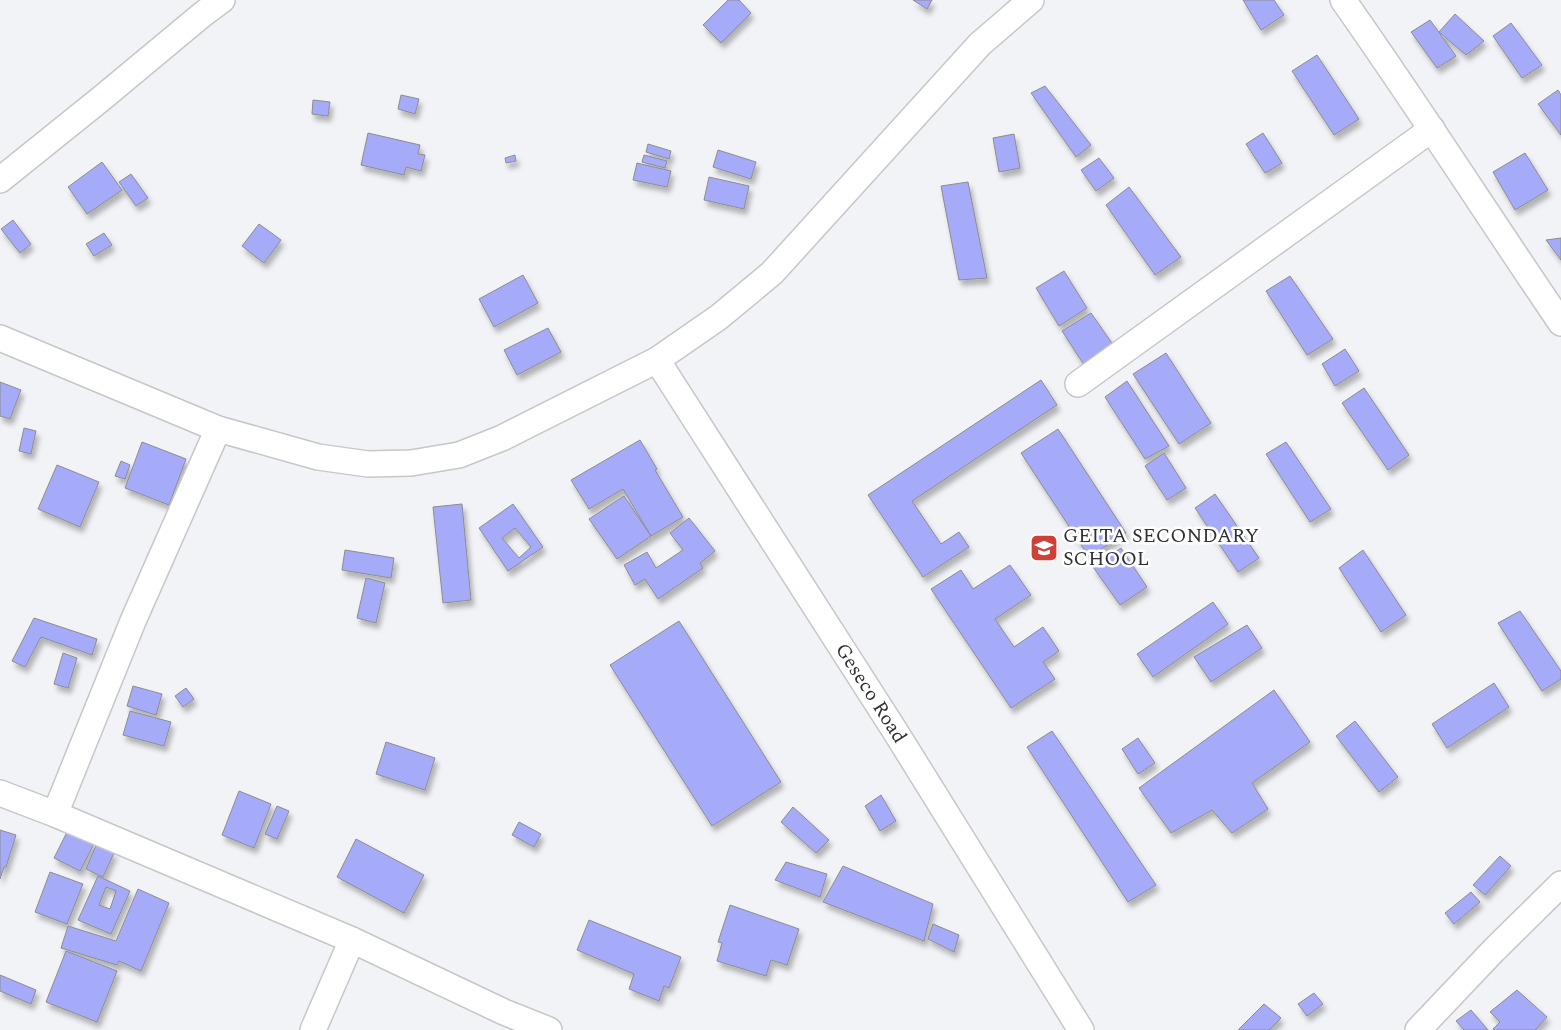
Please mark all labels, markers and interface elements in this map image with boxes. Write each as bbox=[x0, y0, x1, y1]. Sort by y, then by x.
place label: GEITA SECONDARY SCHOOL bbox=[1063, 521, 1259, 574]
school or university icon: GEITA SECONDARY SCHOOL bbox=[1029, 533, 1059, 563]
street label: Geseco Road bbox=[827, 637, 914, 749]

